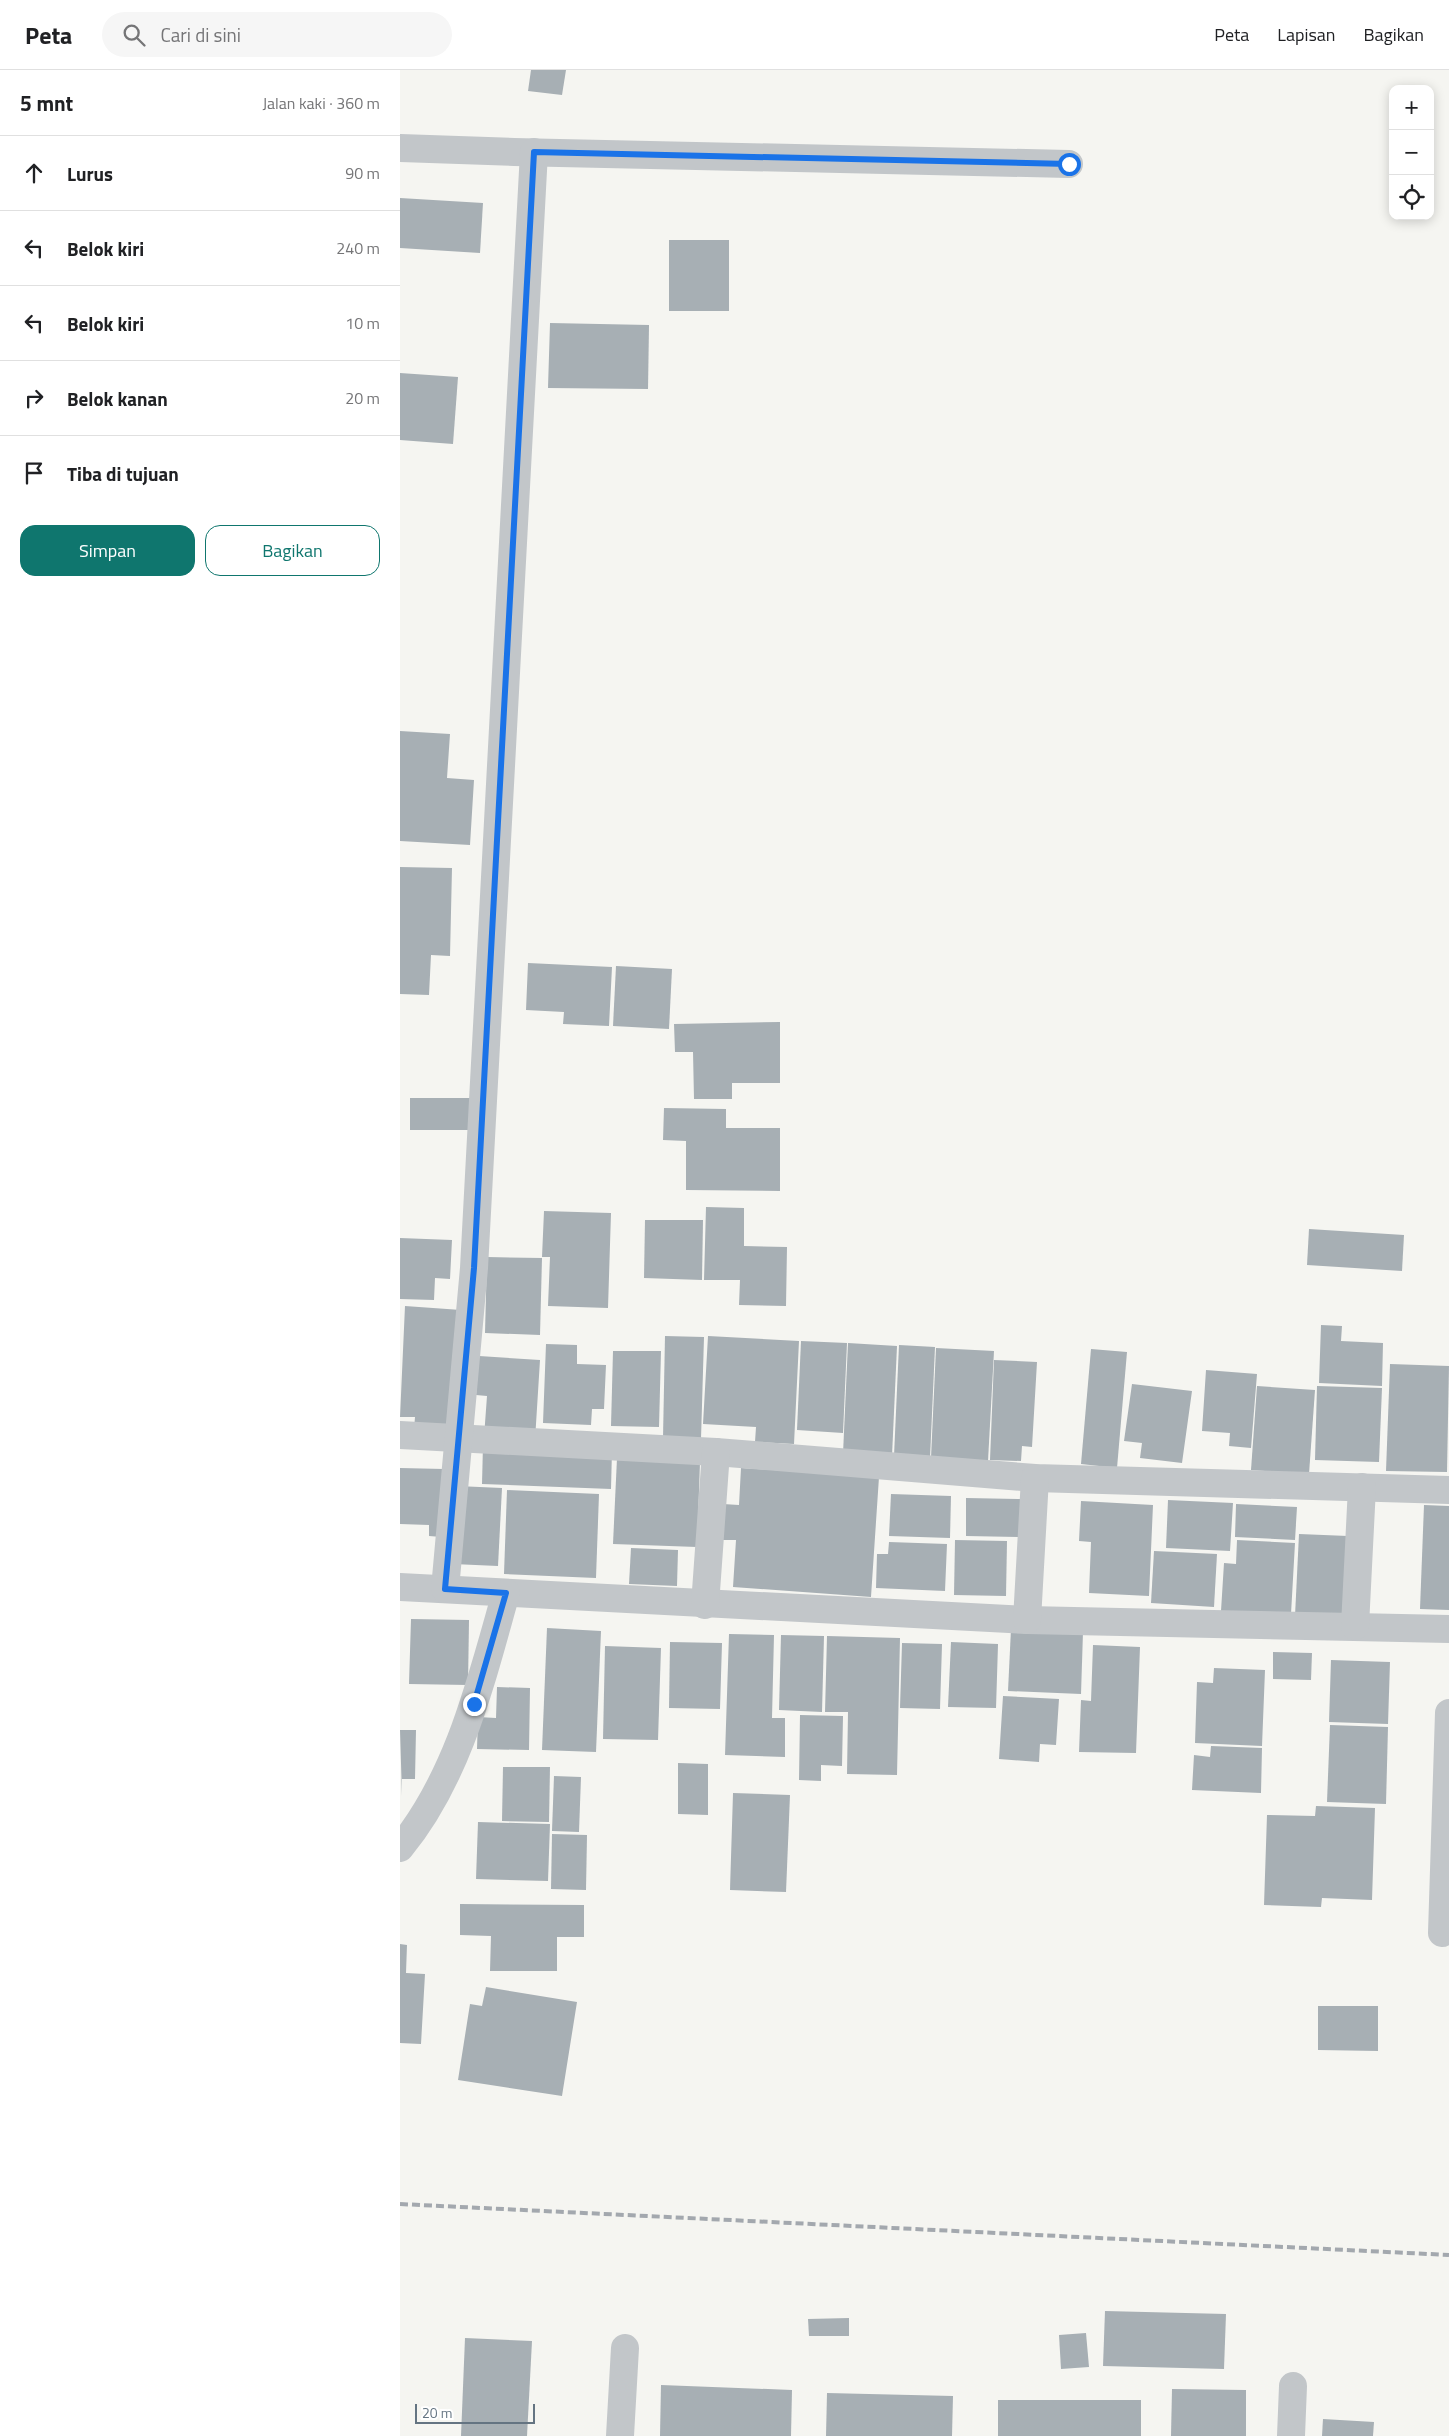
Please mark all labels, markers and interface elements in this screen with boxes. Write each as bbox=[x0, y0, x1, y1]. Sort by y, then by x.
search box bbox=[102, 12, 452, 57]
text: Peta bbox=[25, 17, 72, 53]
text: Cari di sini bbox=[160, 20, 241, 49]
icon: search bbox=[120, 21, 148, 49]
text: Peta bbox=[1214, 21, 1249, 48]
text: Lapisan bbox=[1277, 21, 1335, 48]
text: Bagikan bbox=[1363, 21, 1424, 48]
map controls bbox=[1389, 85, 1434, 220]
button: + bbox=[1389, 85, 1434, 130]
text: 5 mnt bbox=[20, 87, 73, 119]
text: Jalan kaki · 360 m bbox=[262, 91, 380, 115]
button: − bbox=[1389, 130, 1434, 175]
route start bbox=[1058, 153, 1081, 176]
icon: ahead bbox=[20, 159, 48, 187]
text: Lurus bbox=[67, 159, 113, 188]
text: 90 m bbox=[345, 161, 380, 185]
button: locate bbox=[1389, 175, 1434, 220]
icon: left bbox=[20, 234, 48, 262]
text: Belok kiri bbox=[67, 234, 144, 263]
text: 240 m bbox=[336, 236, 380, 260]
icon: left bbox=[20, 309, 48, 337]
text: Belok kiri bbox=[67, 309, 144, 338]
text: 10 m bbox=[345, 311, 380, 335]
icon: right bbox=[20, 384, 48, 412]
text: Belok kanan bbox=[67, 384, 168, 413]
text: 20 m bbox=[345, 386, 380, 410]
icon: arrive bbox=[20, 459, 48, 487]
text: Tiba di tujuan bbox=[67, 459, 179, 488]
button: Simpan bbox=[20, 525, 195, 576]
button: Bagikan bbox=[205, 525, 380, 576]
route end bbox=[463, 1693, 486, 1716]
scale bar bbox=[415, 2401, 535, 2424]
text: 20 m bbox=[422, 2402, 452, 2423]

